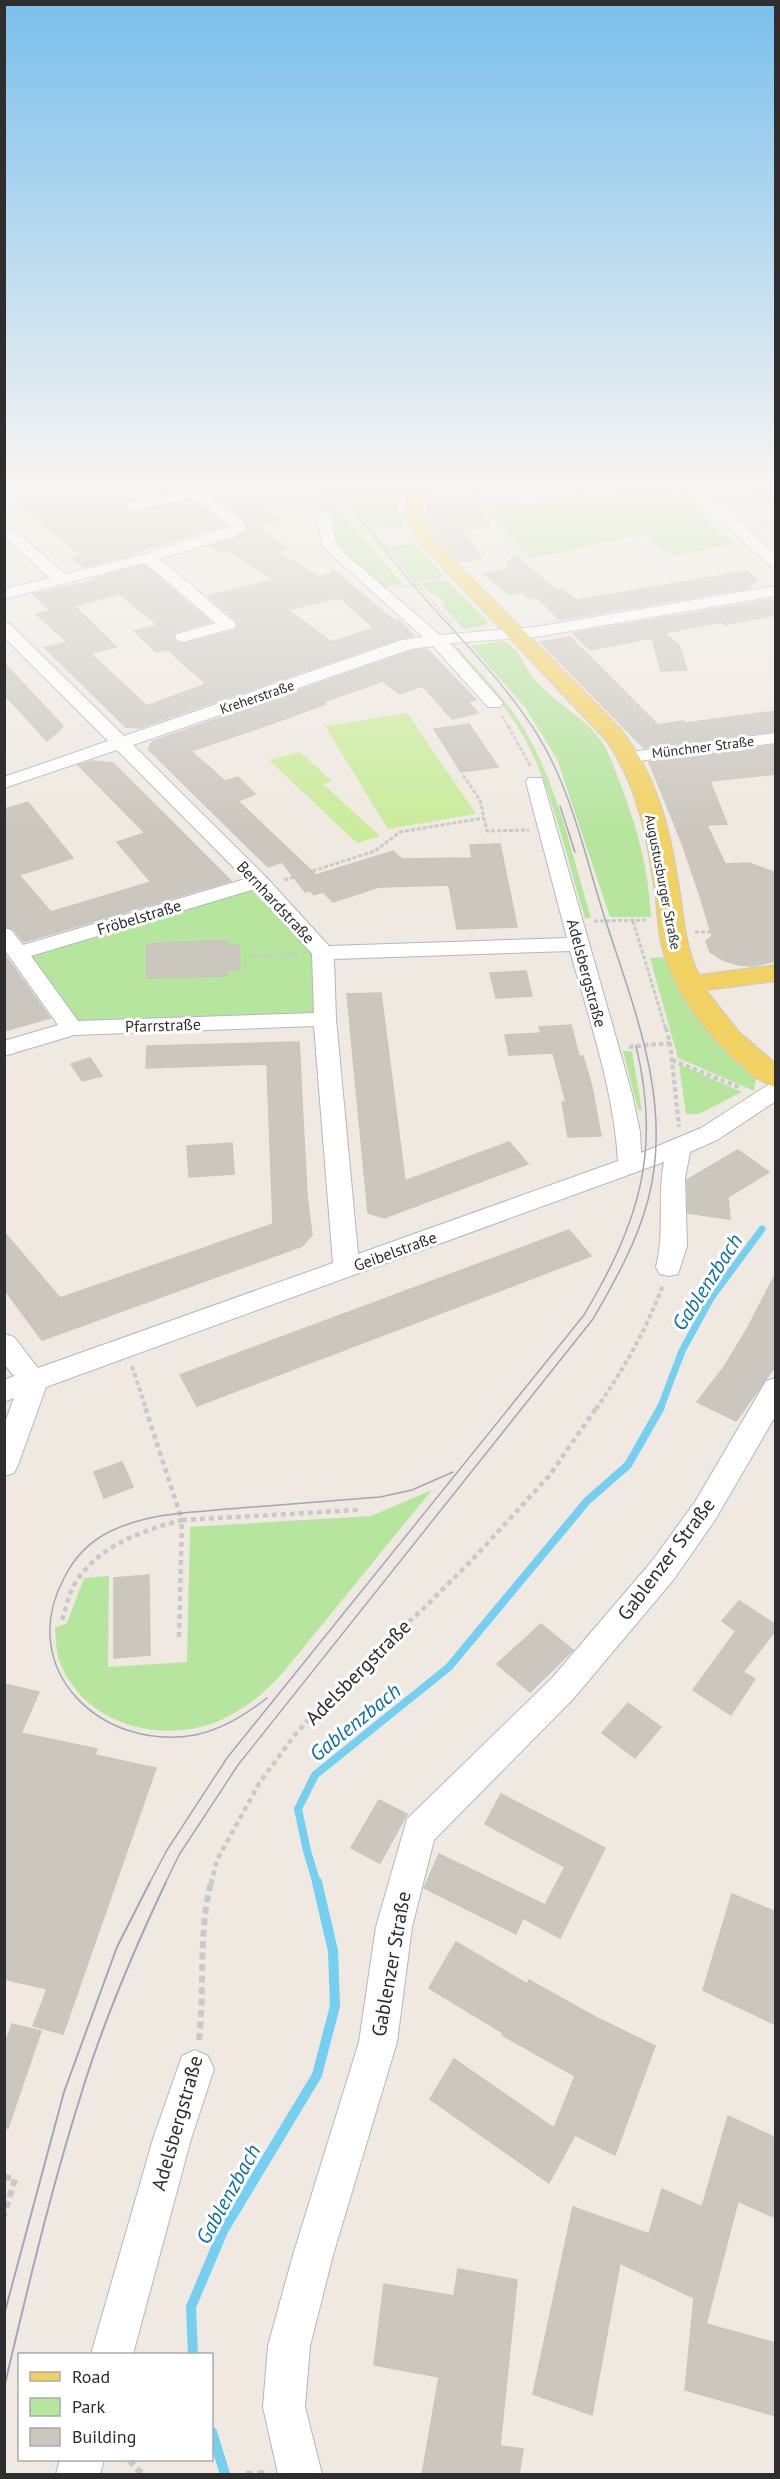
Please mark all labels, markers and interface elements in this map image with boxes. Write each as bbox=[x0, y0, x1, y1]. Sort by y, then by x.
street label: Kreherstraße bbox=[218, 676, 296, 718]
street label: Münchner Straße bbox=[651, 732, 755, 762]
street label: Augustusburger Straße bbox=[641, 813, 685, 951]
street label: Bernhardstraße bbox=[233, 857, 319, 947]
street label: Fröbelstraße bbox=[95, 895, 183, 939]
street label: Adelsbergstraße bbox=[563, 917, 611, 1029]
street label: Pfarrstraße bbox=[125, 1014, 201, 1036]
street label: Geibelstraße bbox=[351, 1227, 439, 1275]
water label: Gablenzbach bbox=[666, 1229, 748, 1335]
street label: Gablenzer Straße bbox=[611, 1492, 721, 1626]
street label: Adelsbergstraße bbox=[300, 1614, 416, 1730]
water label: Gablenzbach bbox=[304, 1677, 406, 1767]
street label: Gablenzer Straße bbox=[365, 1889, 417, 2039]
street label: Adelsbergstraße bbox=[145, 2052, 209, 2194]
water label: Gablenzbach bbox=[190, 2139, 266, 2249]
legend bbox=[18, 2353, 213, 2461]
text: Road bbox=[72, 2365, 110, 2388]
text: Park bbox=[72, 2395, 105, 2418]
text: Building bbox=[72, 2425, 136, 2448]

